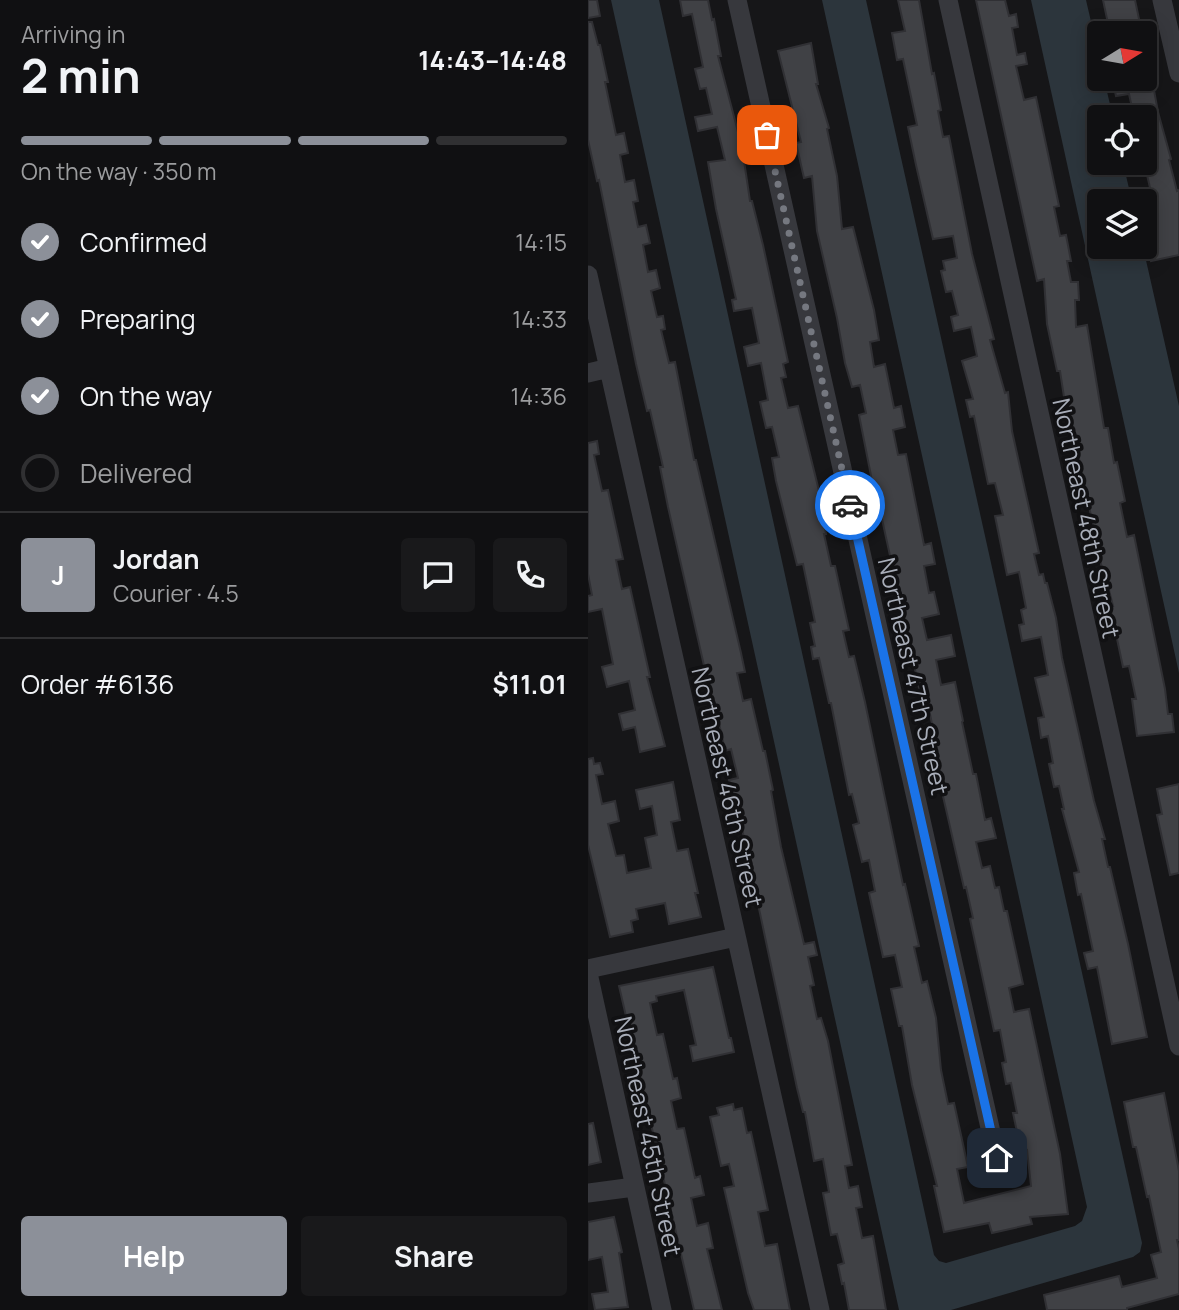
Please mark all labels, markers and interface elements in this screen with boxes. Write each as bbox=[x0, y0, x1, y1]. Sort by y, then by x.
text: Arriving in bbox=[21, 18, 126, 50]
north arrow bbox=[1087, 21, 1157, 91]
map controls bbox=[1087, 21, 1157, 259]
text: 14:43–14:48 bbox=[418, 42, 567, 78]
text: 2 min bbox=[21, 44, 141, 107]
pin bbox=[737, 105, 797, 165]
button: locate bbox=[1087, 105, 1157, 175]
icon: bag bbox=[748, 116, 786, 154]
text: On the way · 350 m bbox=[21, 155, 217, 187]
button: layers bbox=[1087, 189, 1157, 259]
icon: check bbox=[21, 223, 59, 261]
text: Confirmed bbox=[80, 224, 207, 260]
text: 14:15 bbox=[515, 226, 567, 258]
icon: check bbox=[21, 300, 59, 338]
text: Preparing bbox=[80, 301, 196, 337]
text: 14:33 bbox=[512, 303, 567, 335]
icon: check bbox=[21, 377, 59, 415]
text: On the way bbox=[80, 378, 212, 414]
text: 14:36 bbox=[511, 380, 567, 412]
street label: Northeast 48th Street bbox=[1045, 395, 1129, 641]
text: Delivered bbox=[80, 455, 192, 491]
courier bbox=[815, 470, 885, 540]
icon: car bbox=[831, 486, 869, 524]
button: chat bbox=[401, 538, 475, 612]
button: phone bbox=[493, 538, 567, 612]
text: Jordan bbox=[113, 541, 199, 577]
street label: Northeast 47th Street bbox=[871, 554, 957, 798]
text: J bbox=[51, 557, 65, 593]
text: Courier · 4.5 bbox=[113, 577, 239, 609]
street label: Northeast 46th Street bbox=[684, 664, 772, 910]
text: Order #6136 bbox=[21, 666, 174, 702]
text: $11.01 bbox=[493, 666, 567, 702]
street label: Northeast 45th Street bbox=[607, 1013, 691, 1259]
pin bbox=[967, 1128, 1027, 1188]
icon: home bbox=[978, 1139, 1016, 1177]
button: Help bbox=[21, 1216, 287, 1296]
button: Share bbox=[301, 1216, 567, 1296]

